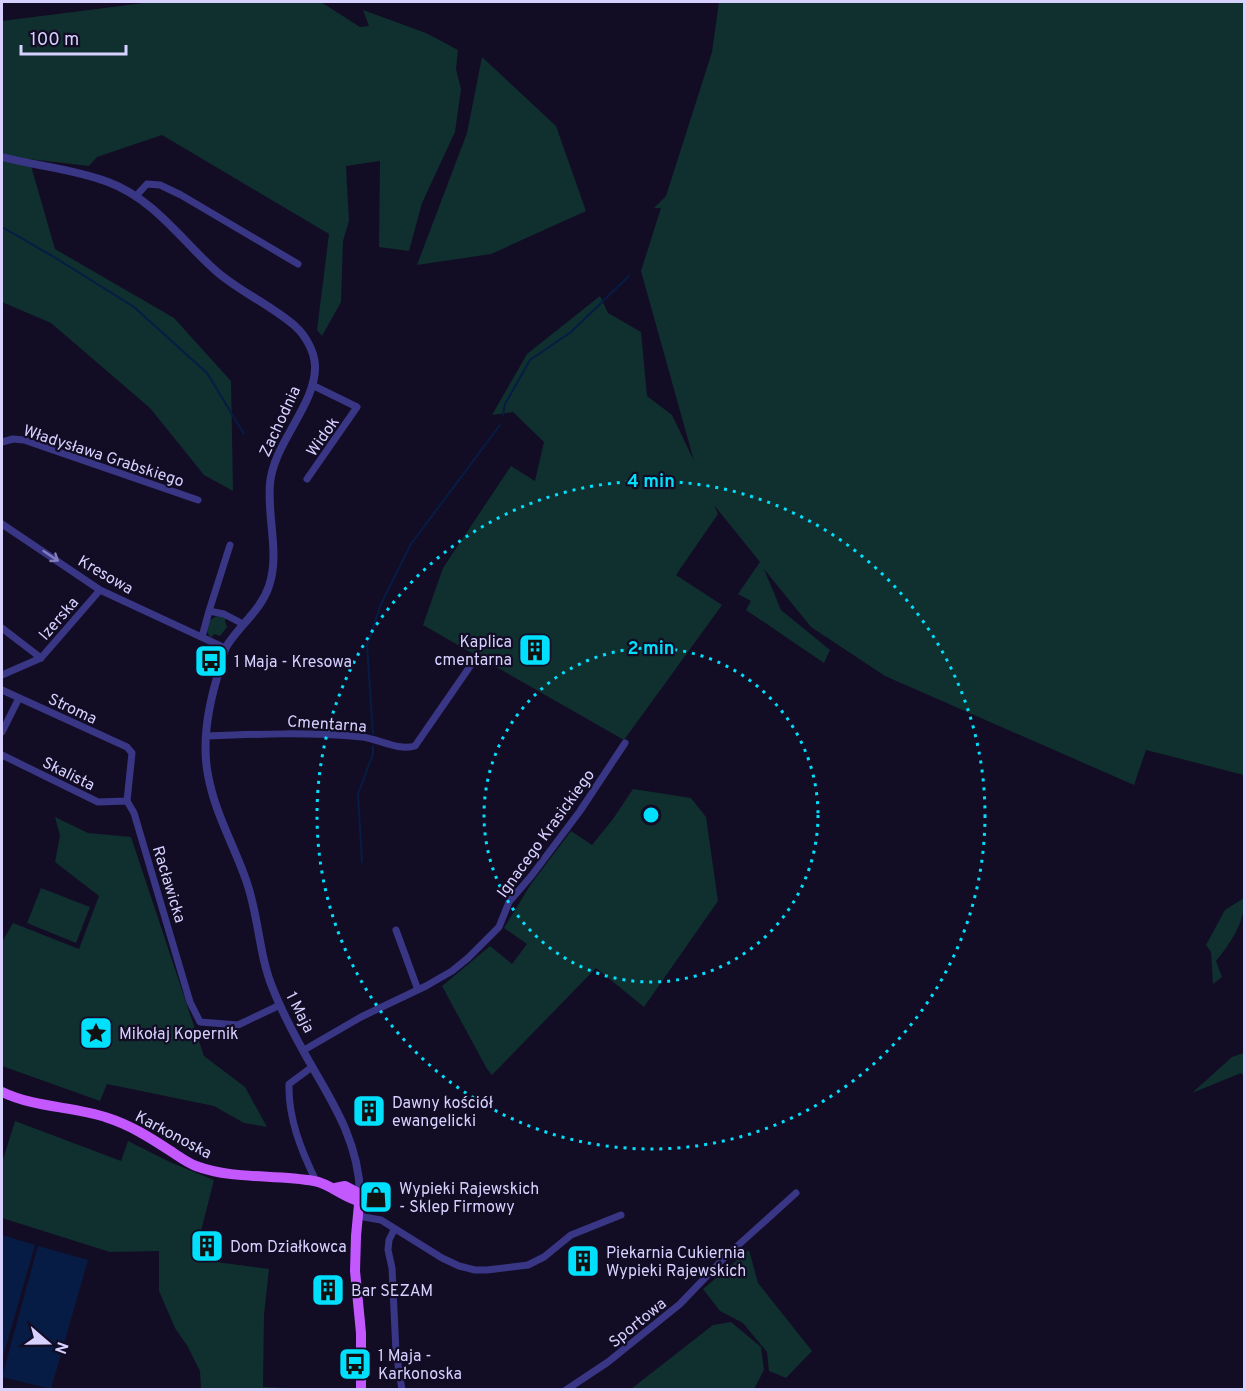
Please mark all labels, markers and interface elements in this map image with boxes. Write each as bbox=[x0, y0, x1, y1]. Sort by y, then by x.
scale bar bbox=[21, 18, 126, 56]
text: 100 m bbox=[30, 29, 79, 52]
street label: Zachodnia bbox=[256, 383, 306, 460]
street label: Widok bbox=[303, 413, 344, 461]
street label: Władysława Grabskiego bbox=[20, 421, 186, 492]
text: 4 min bbox=[627, 471, 675, 494]
one-way arrow bbox=[42, 550, 58, 562]
street label: Kresowa bbox=[74, 552, 136, 600]
street label: Izerska bbox=[35, 593, 84, 645]
building icon: Kaplica cmentarna bbox=[517, 632, 553, 668]
place label: Kaplica cmentarna bbox=[434, 633, 512, 671]
text: 2 min bbox=[627, 638, 675, 661]
bus stop icon: 1 Maja - Kresowa bbox=[193, 643, 229, 679]
place label: 1 Maja - Kresowa bbox=[234, 653, 352, 673]
street label: Stroma bbox=[45, 690, 100, 730]
street label: Cmentarna bbox=[286, 712, 367, 738]
street label: Skalista bbox=[39, 754, 98, 796]
street label: Ignacego Krasickiego bbox=[493, 766, 600, 902]
centre of rings bbox=[641, 805, 661, 825]
street label: Racławicka bbox=[147, 844, 189, 926]
street label: 1 Maja bbox=[280, 989, 318, 1037]
place icon: Mikołaj Kopernik bbox=[78, 1015, 114, 1051]
place label: Mikołaj Kopernik bbox=[119, 1025, 239, 1045]
building icon: Dawny kościół ewangelicki bbox=[351, 1093, 387, 1129]
place label: Dawny kościół ewangelicki bbox=[392, 1094, 493, 1132]
street label: Karkonoska bbox=[131, 1107, 215, 1164]
shop icon: Wypieki Rajewskich - Sklep Firmowy bbox=[358, 1179, 394, 1215]
place label: Wypieki Rajewskich - Sklep Firmowy bbox=[399, 1180, 539, 1218]
building icon: Dom Działkowca bbox=[189, 1228, 225, 1264]
place label: Dom Działkowca bbox=[230, 1238, 347, 1258]
building icon: Piekarnia Cukiernia Wypieki Rajewskich bbox=[565, 1243, 601, 1279]
place label: Piekarnia Cukiernia Wypieki Rajewskich bbox=[606, 1244, 746, 1282]
building icon: Bar SEZAM bbox=[310, 1272, 346, 1308]
place label: Bar SEZAM bbox=[351, 1282, 433, 1302]
street label: Sportowa bbox=[605, 1294, 671, 1353]
north arrow bbox=[18, 1313, 78, 1373]
text: N bbox=[49, 1339, 72, 1356]
bus stop icon: 1 Maja - Karkonoska bbox=[337, 1346, 373, 1382]
place label: 1 Maja - Karkonoska bbox=[378, 1347, 462, 1385]

